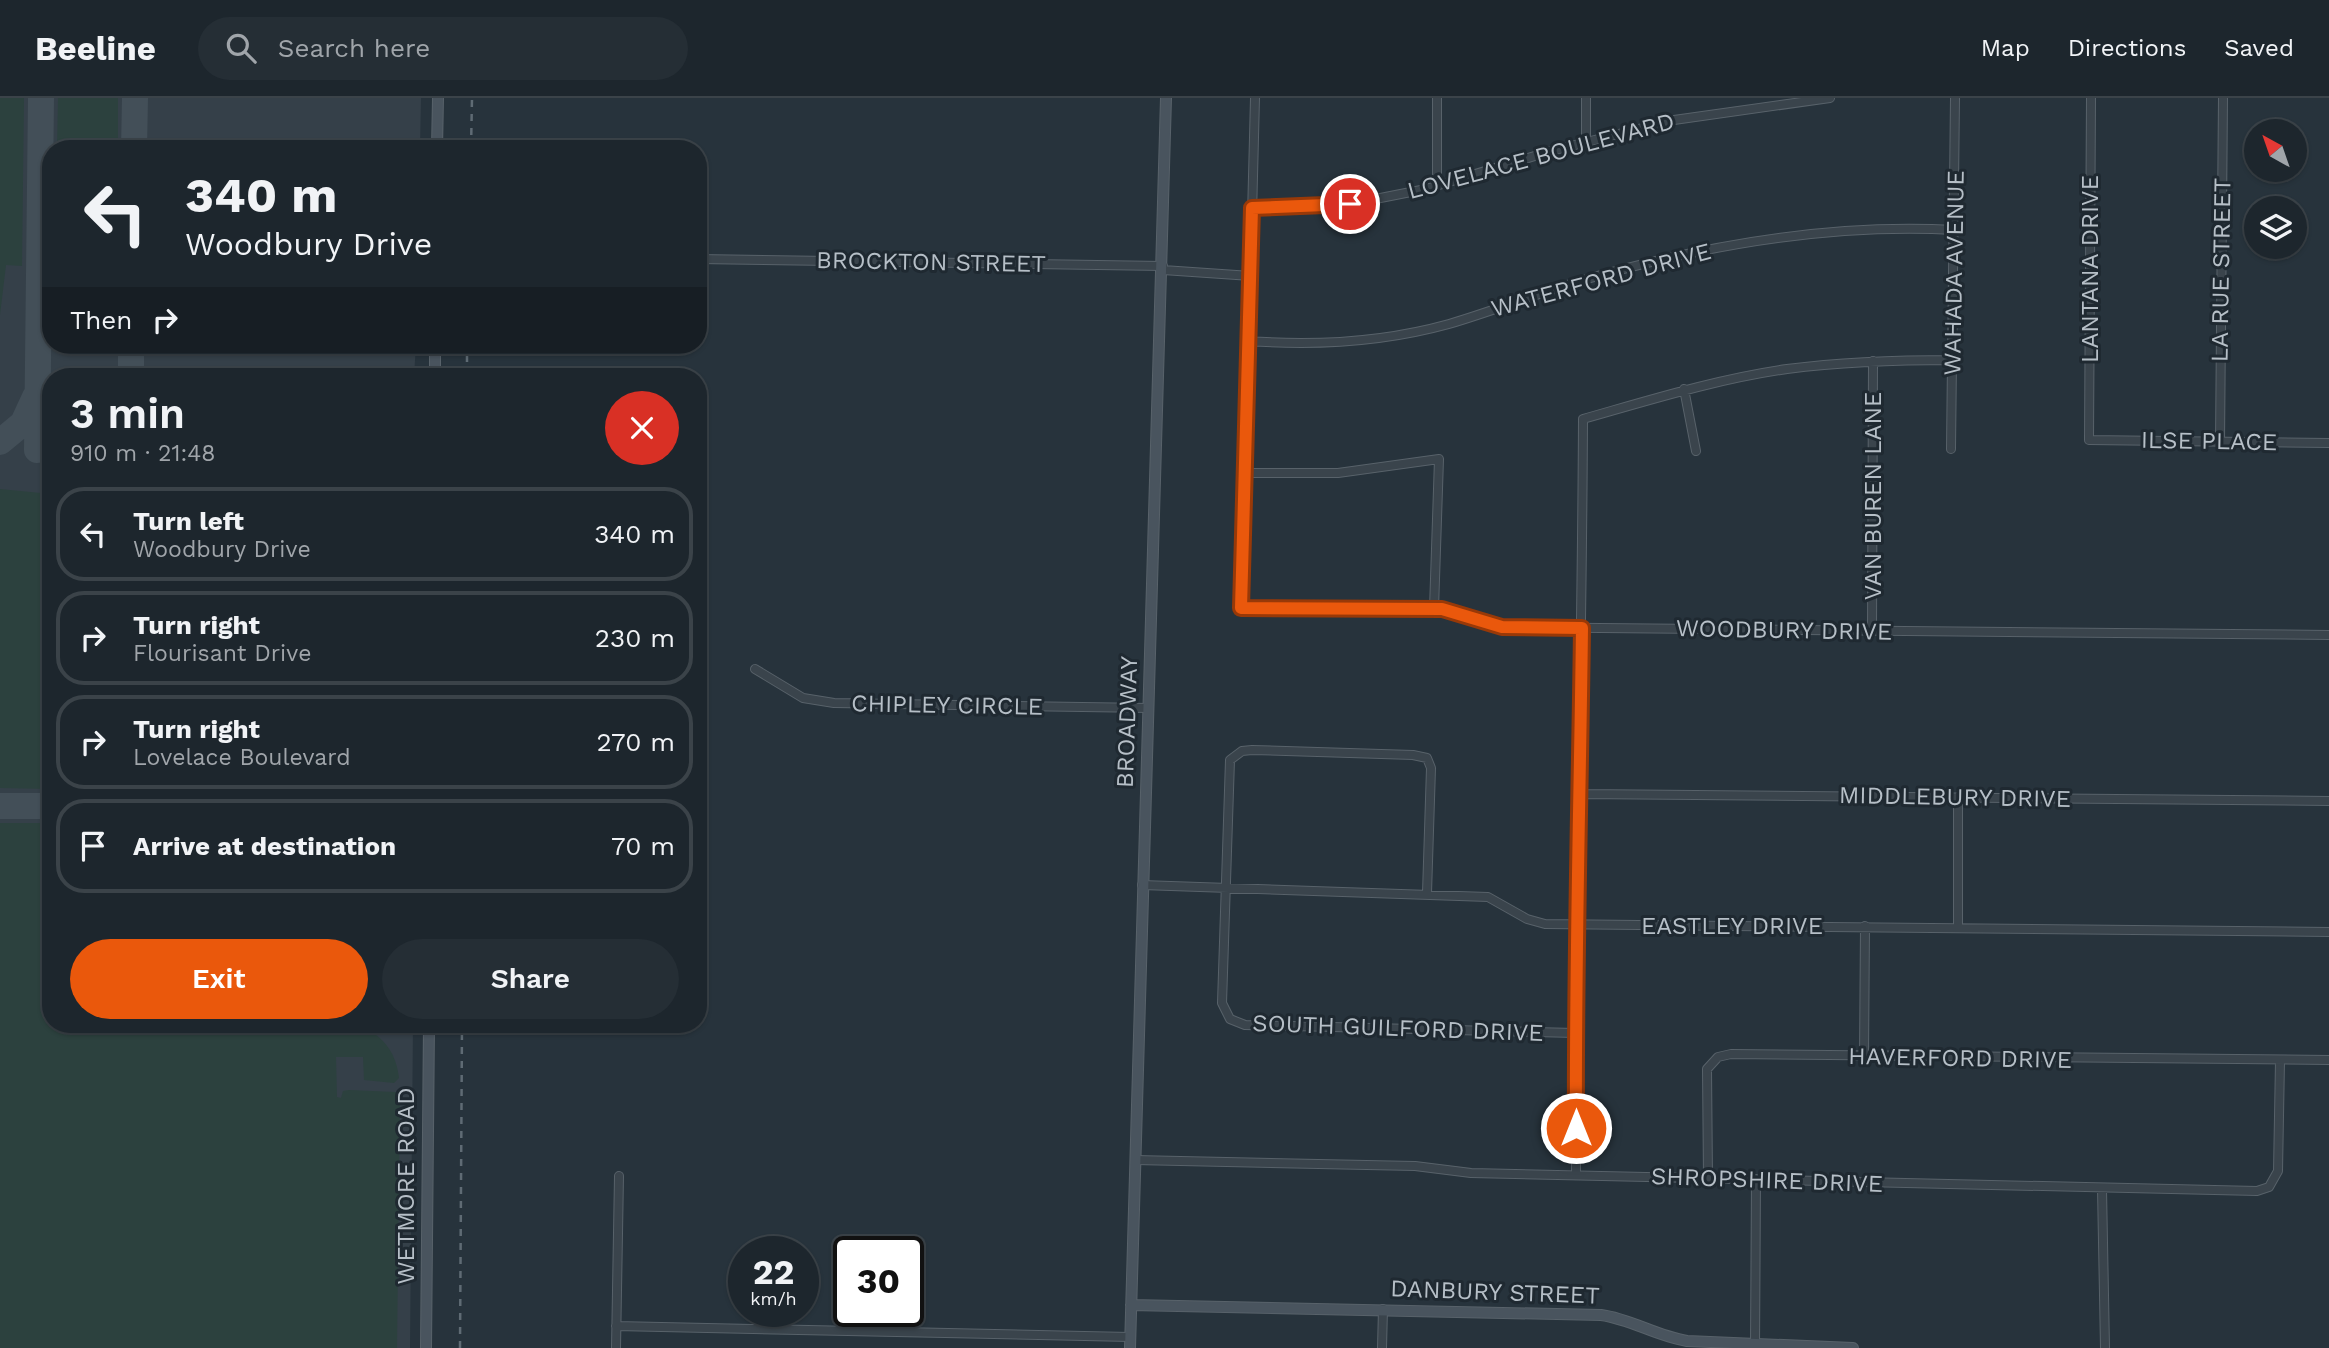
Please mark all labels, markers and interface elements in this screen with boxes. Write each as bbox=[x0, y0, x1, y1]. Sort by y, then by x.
search box bbox=[198, 17, 688, 80]
text: Beeline bbox=[35, 29, 156, 68]
icon: search bbox=[222, 29, 260, 67]
text: Search here bbox=[278, 33, 430, 63]
text: Map bbox=[1981, 34, 2030, 62]
text: Directions bbox=[2068, 34, 2186, 62]
text: Saved bbox=[2224, 34, 2294, 62]
street label: LOVELACE BOULEVARD bbox=[1404, 107, 1678, 205]
north arrow bbox=[2244, 119, 2306, 182]
map controls bbox=[2244, 119, 2307, 259]
text: 340 m bbox=[185, 166, 337, 224]
icon: left bbox=[70, 168, 161, 259]
street label: WAHADA AVENUE bbox=[1938, 170, 1970, 376]
pin bbox=[1320, 174, 1380, 234]
street label: LANTANA DRIVE bbox=[2076, 175, 2104, 363]
street label: LA RUE STREET bbox=[2205, 178, 2237, 362]
icon: arrive bbox=[1331, 185, 1369, 223]
button: layers bbox=[2244, 196, 2307, 259]
text: Woodbury Drive bbox=[185, 225, 432, 263]
street label: WATERFORD DRIVE bbox=[1488, 237, 1714, 323]
street label: BROCKTON STREET bbox=[816, 246, 1046, 278]
icon: right bbox=[146, 301, 184, 339]
text: Then bbox=[70, 305, 132, 335]
text: 3 min bbox=[70, 389, 185, 438]
button: close bbox=[605, 391, 679, 465]
street label: VAN BUREN LANE bbox=[1859, 392, 1887, 600]
street label: ILSE PLACE bbox=[2141, 426, 2277, 456]
text: 910 m · 21:48 bbox=[70, 440, 216, 467]
text: Turn left bbox=[133, 506, 244, 536]
icon: left bbox=[74, 515, 112, 553]
text: 340 m bbox=[594, 519, 675, 549]
text: Woodbury Drive bbox=[133, 536, 311, 563]
text: Turn right bbox=[133, 610, 260, 640]
street label: WOODBURY DRIVE bbox=[1676, 614, 1892, 646]
icon: right bbox=[74, 619, 112, 657]
text: 230 m bbox=[595, 623, 675, 653]
text: Flourisant Drive bbox=[133, 640, 311, 667]
street label: BROADWAY bbox=[1111, 655, 1143, 788]
street label: CHIPLEY CIRCLE bbox=[851, 689, 1043, 721]
text: Turn right bbox=[133, 714, 260, 744]
icon: right bbox=[74, 723, 112, 761]
text: 270 m bbox=[596, 727, 675, 757]
text: Lovelace Boulevard bbox=[133, 744, 351, 771]
street label: MIDDLEBURY DRIVE bbox=[1839, 781, 2071, 813]
icon: arrive bbox=[74, 827, 112, 865]
text: Arrive at destination bbox=[133, 831, 396, 861]
text: 70 m bbox=[611, 831, 675, 861]
street label: EASTLEY DRIVE bbox=[1641, 912, 1823, 940]
button: Exit bbox=[70, 939, 368, 1019]
button: Share bbox=[382, 939, 679, 1019]
street label: SOUTH GUILFORD DRIVE bbox=[1252, 1009, 1544, 1047]
street label: HAVERFORD DRIVE bbox=[1848, 1042, 2072, 1074]
street label: WETMORE ROAD bbox=[392, 1087, 420, 1285]
position arrow bbox=[1539, 1091, 1613, 1165]
street label: SHROPSHIRE DRIVE bbox=[1650, 1162, 1884, 1198]
speed limit sign: 30 bbox=[833, 1236, 924, 1327]
text: 22 bbox=[753, 1251, 794, 1293]
street label: DANBURY STREET bbox=[1390, 1274, 1600, 1310]
text: km/h bbox=[750, 1288, 797, 1309]

